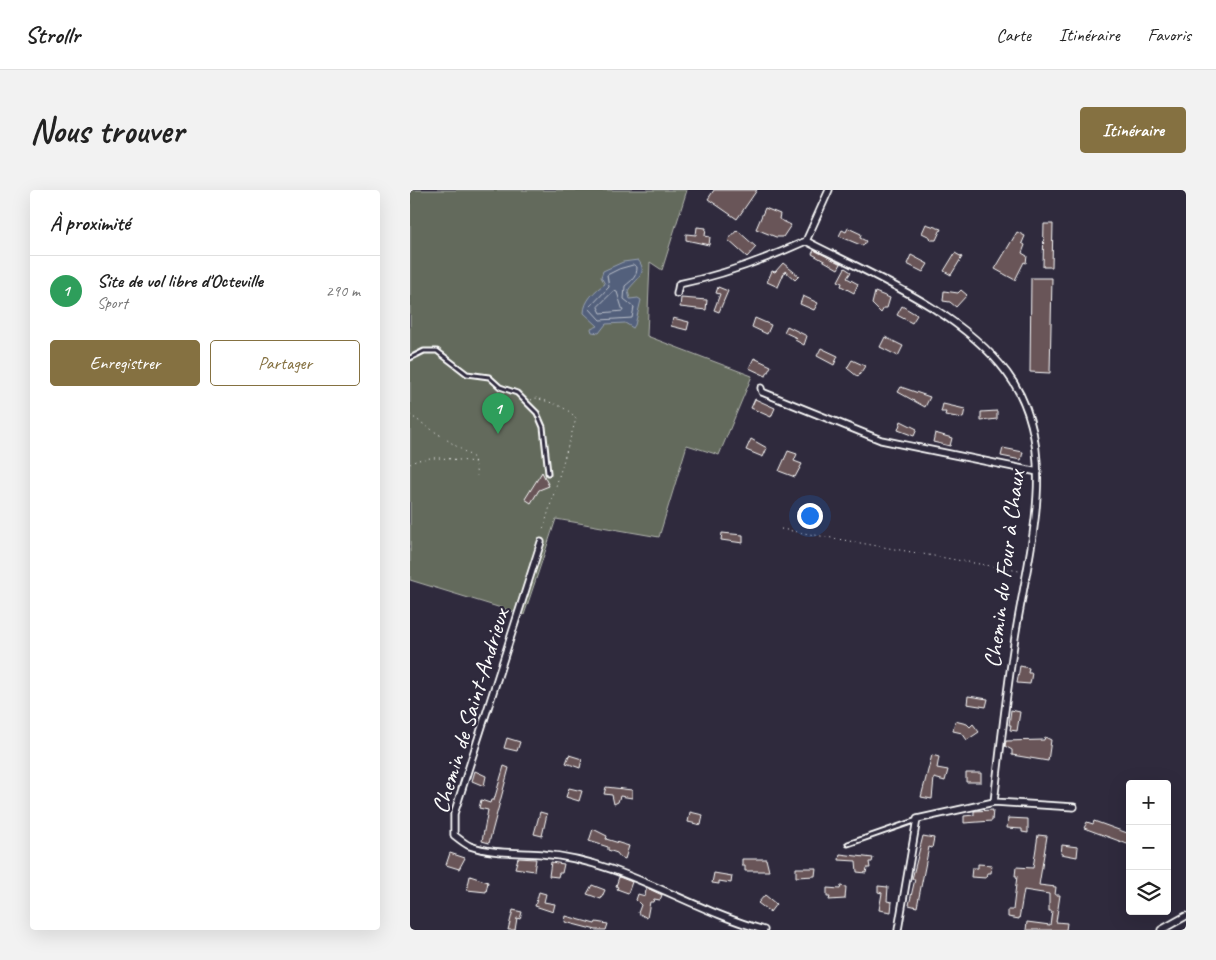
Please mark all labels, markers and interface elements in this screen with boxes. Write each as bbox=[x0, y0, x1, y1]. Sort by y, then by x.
text: Strollr bbox=[25, 20, 80, 50]
text: Carte bbox=[996, 24, 1031, 46]
text: Itinéraire bbox=[1059, 24, 1120, 46]
text: Favoris bbox=[1148, 24, 1191, 46]
button: Itinéraire bbox=[1080, 107, 1186, 153]
text: Nous trouver bbox=[30, 108, 184, 153]
text: À proximité bbox=[50, 210, 130, 236]
text: Site de vol libre d'Octeville bbox=[97, 269, 263, 293]
text: 1 bbox=[62, 281, 70, 301]
text: 290 m bbox=[326, 281, 360, 301]
text: Sport bbox=[97, 293, 128, 313]
button: Enregistrer bbox=[50, 340, 200, 386]
button: Partager bbox=[210, 340, 360, 386]
pin: 1 bbox=[482, 393, 514, 434]
street label: Chemin du Four à Chaux bbox=[977, 467, 1031, 669]
your location bbox=[797, 503, 823, 529]
street label: Chemin de Saint-Andrieux bbox=[425, 603, 516, 817]
map controls bbox=[1126, 780, 1171, 915]
button: + bbox=[1126, 780, 1171, 825]
button: − bbox=[1126, 825, 1171, 870]
button: layers bbox=[1126, 870, 1171, 915]

